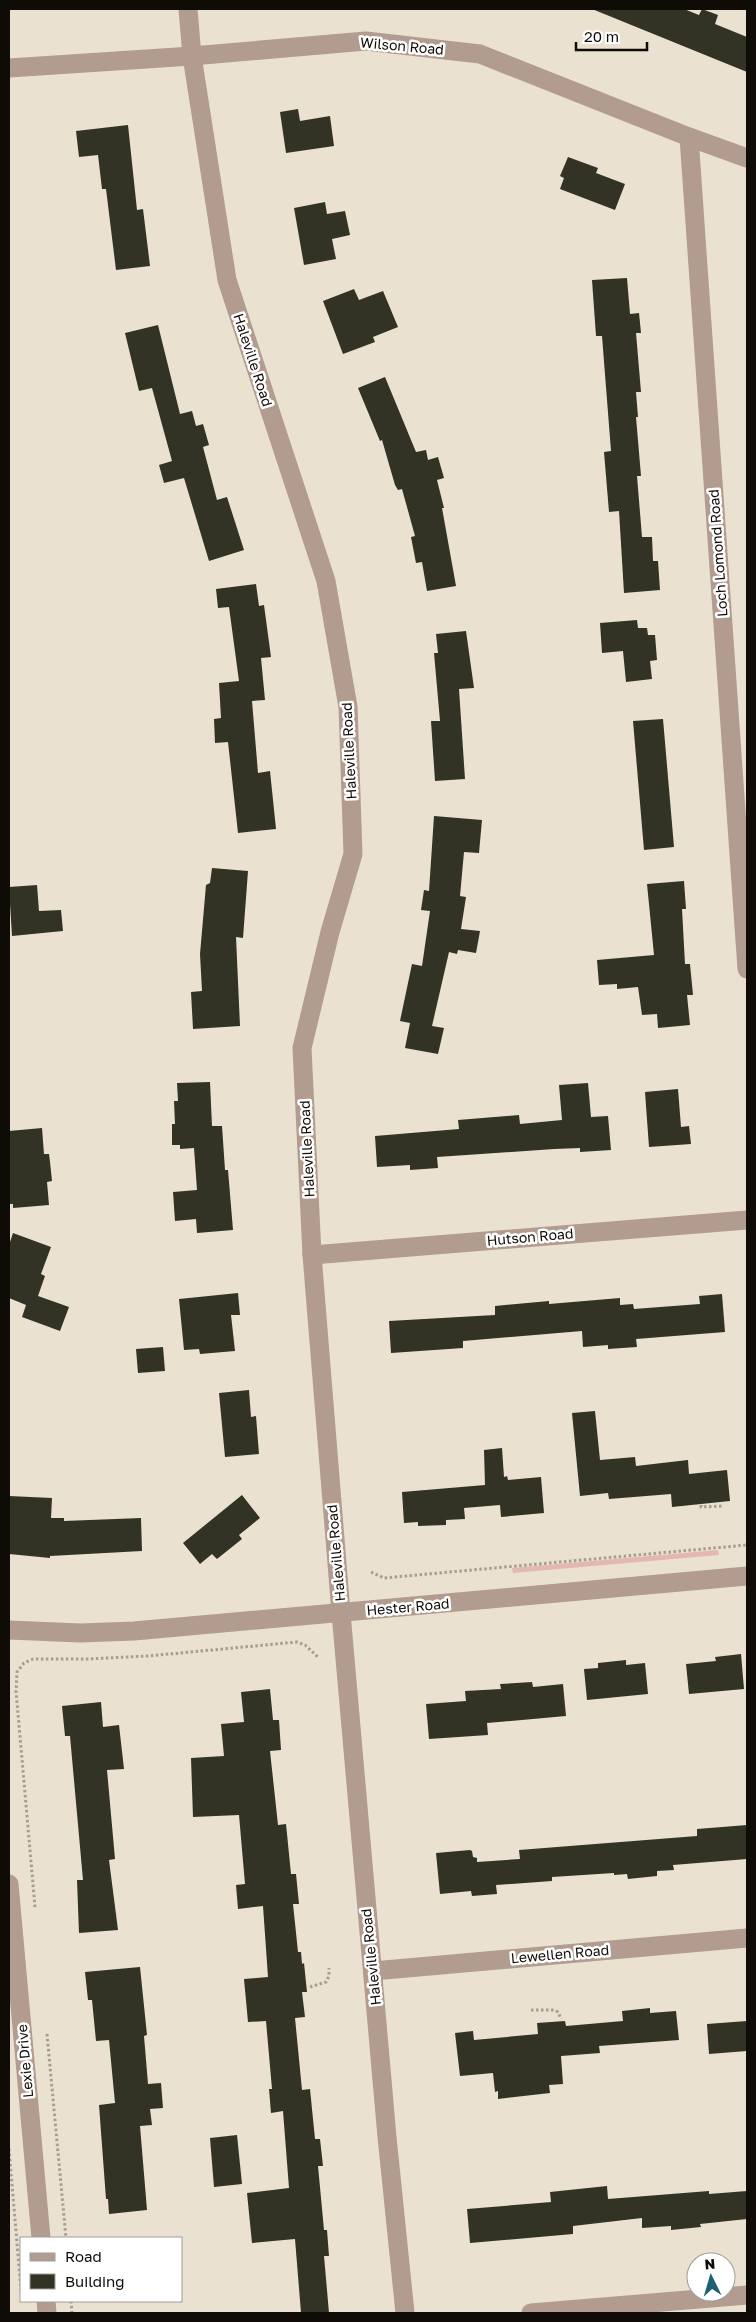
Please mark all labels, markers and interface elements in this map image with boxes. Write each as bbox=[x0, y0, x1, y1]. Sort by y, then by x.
scale bar bbox=[576, 20, 647, 52]
text: 20 m bbox=[584, 27, 619, 45]
street label: Wilson Road bbox=[360, 33, 445, 58]
street label: Haleville Road bbox=[230, 311, 277, 409]
street label: Loch Lomond Road bbox=[705, 489, 730, 617]
street label: Haleville Road bbox=[337, 702, 360, 800]
street label: Haleville Road bbox=[295, 1100, 318, 1198]
street label: Hutson Road bbox=[486, 1224, 574, 1249]
street label: Haleville Road bbox=[323, 1504, 348, 1602]
street label: Hester Road bbox=[366, 1594, 450, 1619]
street label: Haleville Road bbox=[357, 1908, 384, 2006]
street label: Lewellen Road bbox=[510, 1941, 610, 1966]
street label: Lexie Drive bbox=[13, 2024, 36, 2098]
legend bbox=[20, 2237, 182, 2302]
text: Road bbox=[65, 2247, 102, 2265]
north arrow bbox=[686, 2252, 736, 2302]
text: N bbox=[704, 2255, 716, 2272]
text: Building bbox=[65, 2272, 125, 2290]

